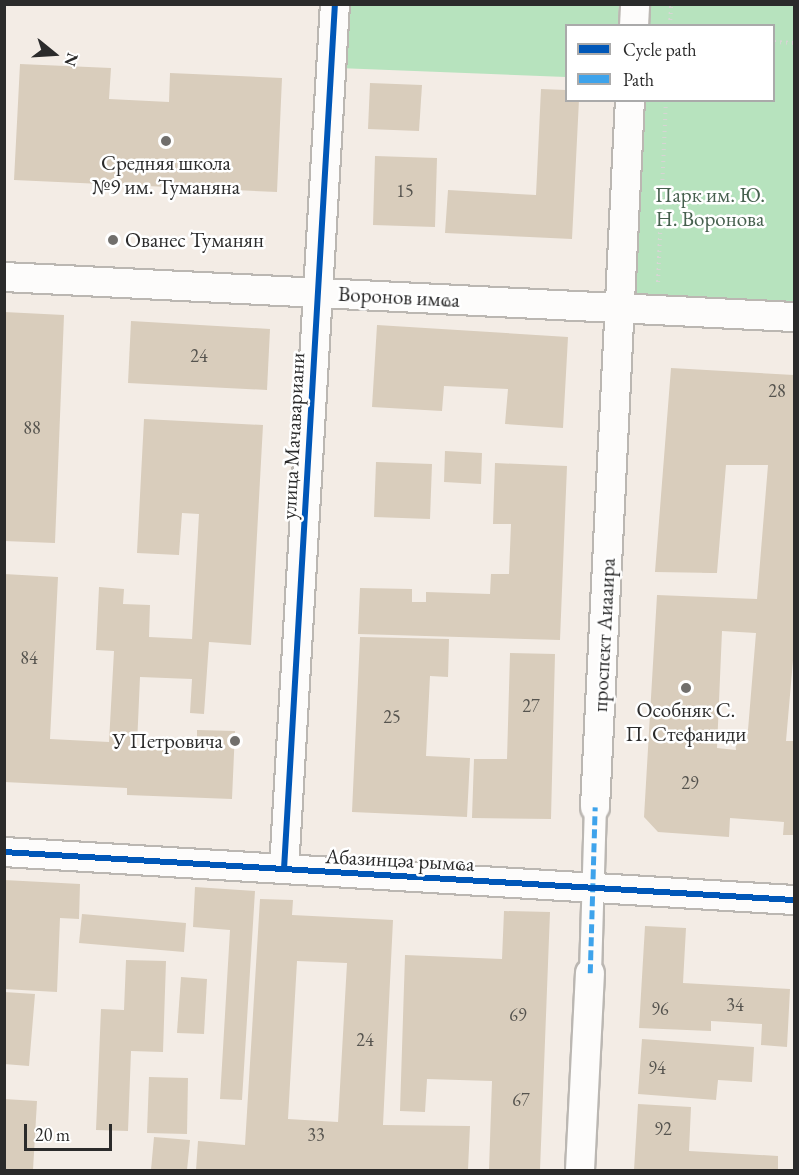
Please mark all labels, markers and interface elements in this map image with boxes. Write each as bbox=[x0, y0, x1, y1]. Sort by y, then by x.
north arrow bbox=[24, 24, 84, 84]
legend bbox=[565, 24, 775, 102]
text: Cycle path bbox=[623, 38, 697, 61]
text: N bbox=[60, 50, 84, 69]
text: Path bbox=[623, 68, 654, 91]
marker: Средняя школа №9 им. Туманяна bbox=[159, 134, 173, 148]
place label: Средняя школа №9 им. Туманяна bbox=[92, 150, 240, 200]
house number: 15 bbox=[396, 180, 414, 202]
park label: Парк им. Ю. Н. Воронова bbox=[655, 182, 765, 232]
place label: Ованес Туманян bbox=[125, 227, 264, 253]
marker: Ованес Туманян bbox=[106, 233, 120, 247]
street label: Воронов имҩа bbox=[337, 281, 461, 313]
house number: 24 bbox=[190, 345, 208, 367]
street label: улица Мачавариани bbox=[276, 352, 310, 520]
house number: 28 bbox=[768, 380, 786, 402]
house number: 88 bbox=[23, 417, 41, 439]
street label: проспект Аиааира bbox=[587, 557, 621, 713]
house number: 84 bbox=[20, 647, 38, 669]
marker: Особняк С. П. Стефаниди bbox=[679, 681, 693, 695]
house number: 27 bbox=[522, 695, 540, 717]
place label: Особняк С. П. Стефаниди bbox=[626, 697, 746, 747]
house number: 25 bbox=[383, 706, 401, 728]
place label: У Петровича bbox=[112, 728, 223, 754]
marker: У Петровича bbox=[228, 734, 242, 748]
house number: 29 bbox=[681, 772, 699, 794]
street label: Абазинцәа рымҩа bbox=[325, 844, 475, 876]
house number: 34 bbox=[726, 994, 744, 1016]
house number: 96 bbox=[651, 998, 669, 1020]
house number: 69 bbox=[509, 1004, 527, 1026]
house number: 24 bbox=[356, 1029, 374, 1051]
house number: 94 bbox=[648, 1057, 666, 1079]
house number: 67 bbox=[512, 1089, 530, 1111]
scale bar bbox=[27, 1112, 116, 1150]
house number: 92 bbox=[654, 1118, 672, 1140]
text: 20 m bbox=[35, 1123, 70, 1146]
house number: 33 bbox=[307, 1124, 325, 1146]

